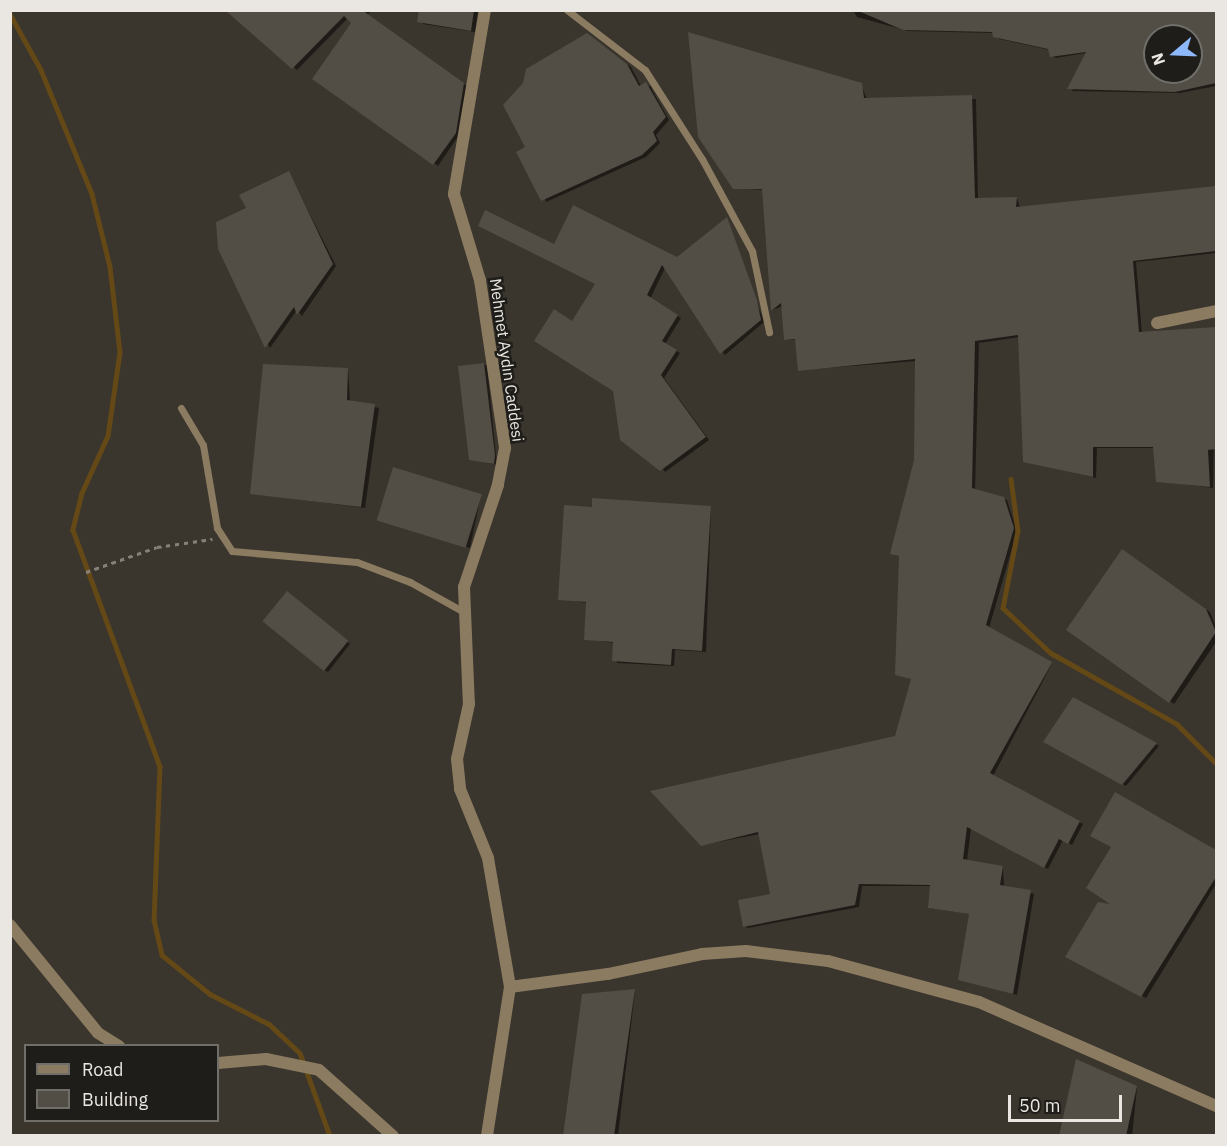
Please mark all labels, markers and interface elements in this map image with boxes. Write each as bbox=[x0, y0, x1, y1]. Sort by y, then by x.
north arrow bbox=[1143, 24, 1203, 84]
text: N bbox=[1147, 50, 1169, 68]
street label: Mehmet Aydın Caddesi bbox=[486, 277, 528, 443]
legend bbox=[24, 1044, 219, 1122]
text: Road bbox=[82, 1058, 123, 1081]
scale bar bbox=[1011, 1083, 1125, 1121]
text: Building bbox=[82, 1088, 148, 1111]
text: 50 m bbox=[1019, 1094, 1061, 1117]

